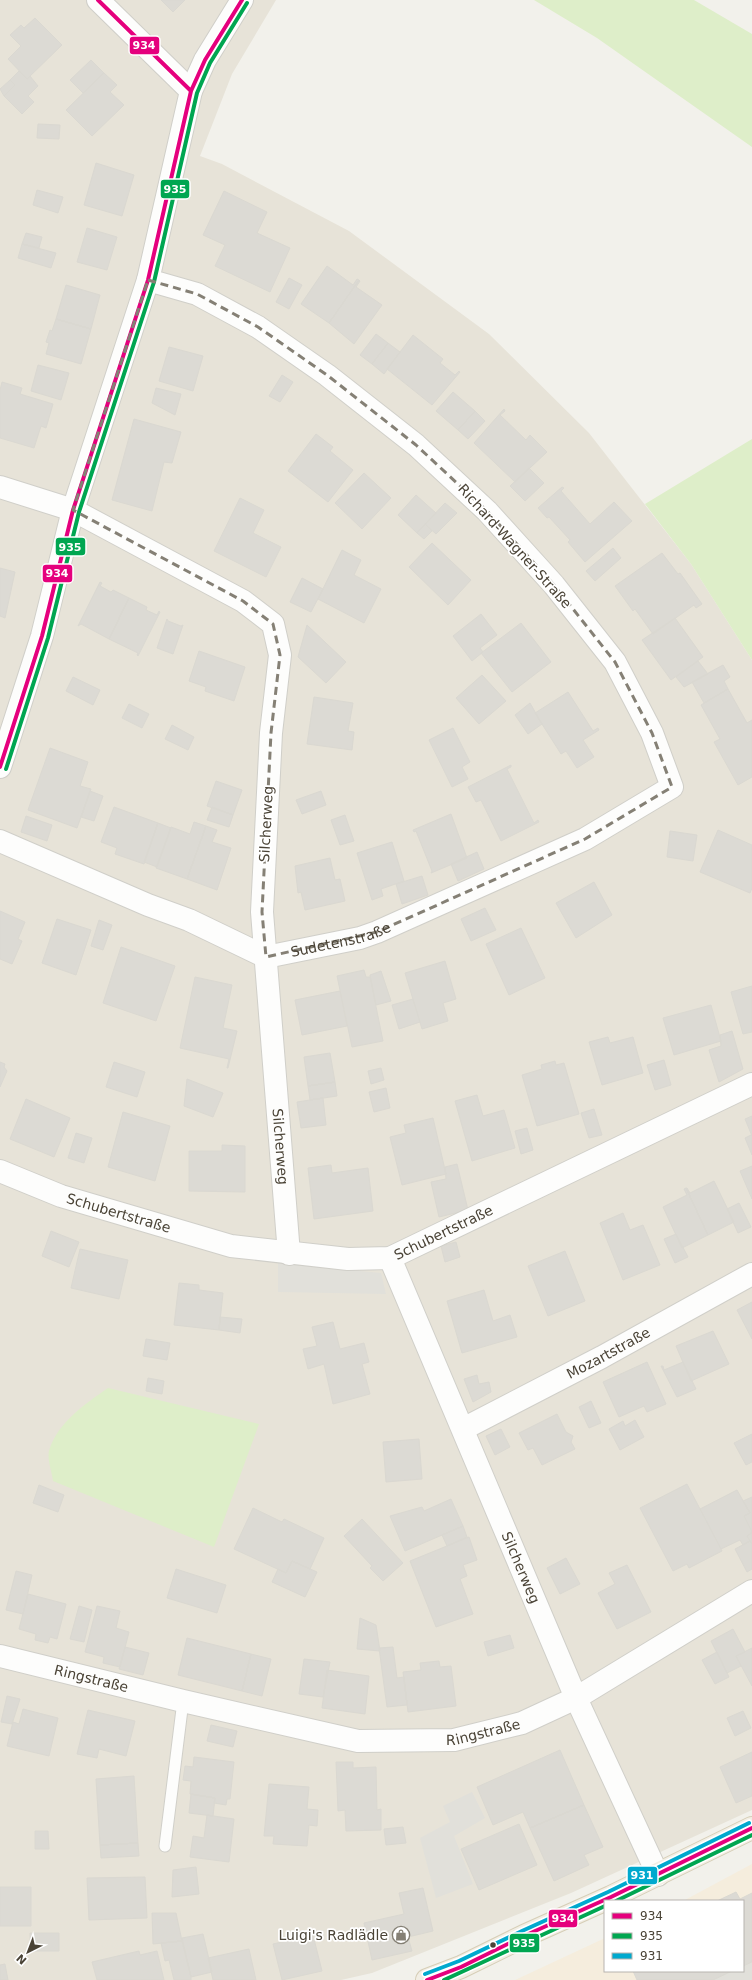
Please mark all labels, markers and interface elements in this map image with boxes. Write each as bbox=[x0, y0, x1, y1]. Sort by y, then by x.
line badge: 934 bbox=[129, 36, 160, 55]
text: 934 bbox=[133, 39, 156, 52]
line badge: 935 bbox=[160, 179, 190, 199]
text: 935 bbox=[164, 183, 186, 196]
street label: Richard-Wagner-Straße bbox=[455, 481, 575, 611]
line badge: 935 bbox=[55, 537, 86, 556]
text: 935 bbox=[59, 541, 81, 554]
line badge: 934 bbox=[42, 564, 73, 583]
text: 934 bbox=[46, 567, 69, 580]
street label: Silcherweg bbox=[256, 785, 276, 863]
street label: Sudetenstraße bbox=[289, 919, 393, 960]
street label: Silcherweg bbox=[270, 1108, 292, 1185]
street label: Schubertstraße bbox=[65, 1190, 173, 1236]
street label: Schubertstraße bbox=[391, 1202, 495, 1263]
street label: Mozartstraße bbox=[564, 1324, 653, 1382]
street label: Silcherweg bbox=[499, 1529, 543, 1606]
street label: Ringstraße bbox=[52, 1662, 130, 1695]
street label: Ringstraße bbox=[446, 1716, 522, 1748]
line badge: 931 bbox=[627, 1866, 658, 1885]
text: 931 bbox=[631, 1869, 653, 1882]
legend bbox=[604, 1900, 744, 1972]
line badge: 934 bbox=[548, 1909, 578, 1928]
text: 934 bbox=[640, 1909, 663, 1923]
text: 934 bbox=[552, 1912, 575, 1925]
shop icon: Luigi's Radlädle bbox=[391, 1925, 411, 1945]
place label: Luigi's Radlädle bbox=[279, 1927, 388, 1943]
text: 935 bbox=[640, 1929, 663, 1943]
north arrow bbox=[8, 1932, 48, 1972]
line badge: 935 bbox=[509, 1933, 540, 1953]
text: 935 bbox=[513, 1937, 535, 1950]
unlabelled marker bbox=[488, 1940, 498, 1950]
text: 931 bbox=[640, 1949, 663, 1963]
text: N bbox=[14, 1951, 29, 1967]

